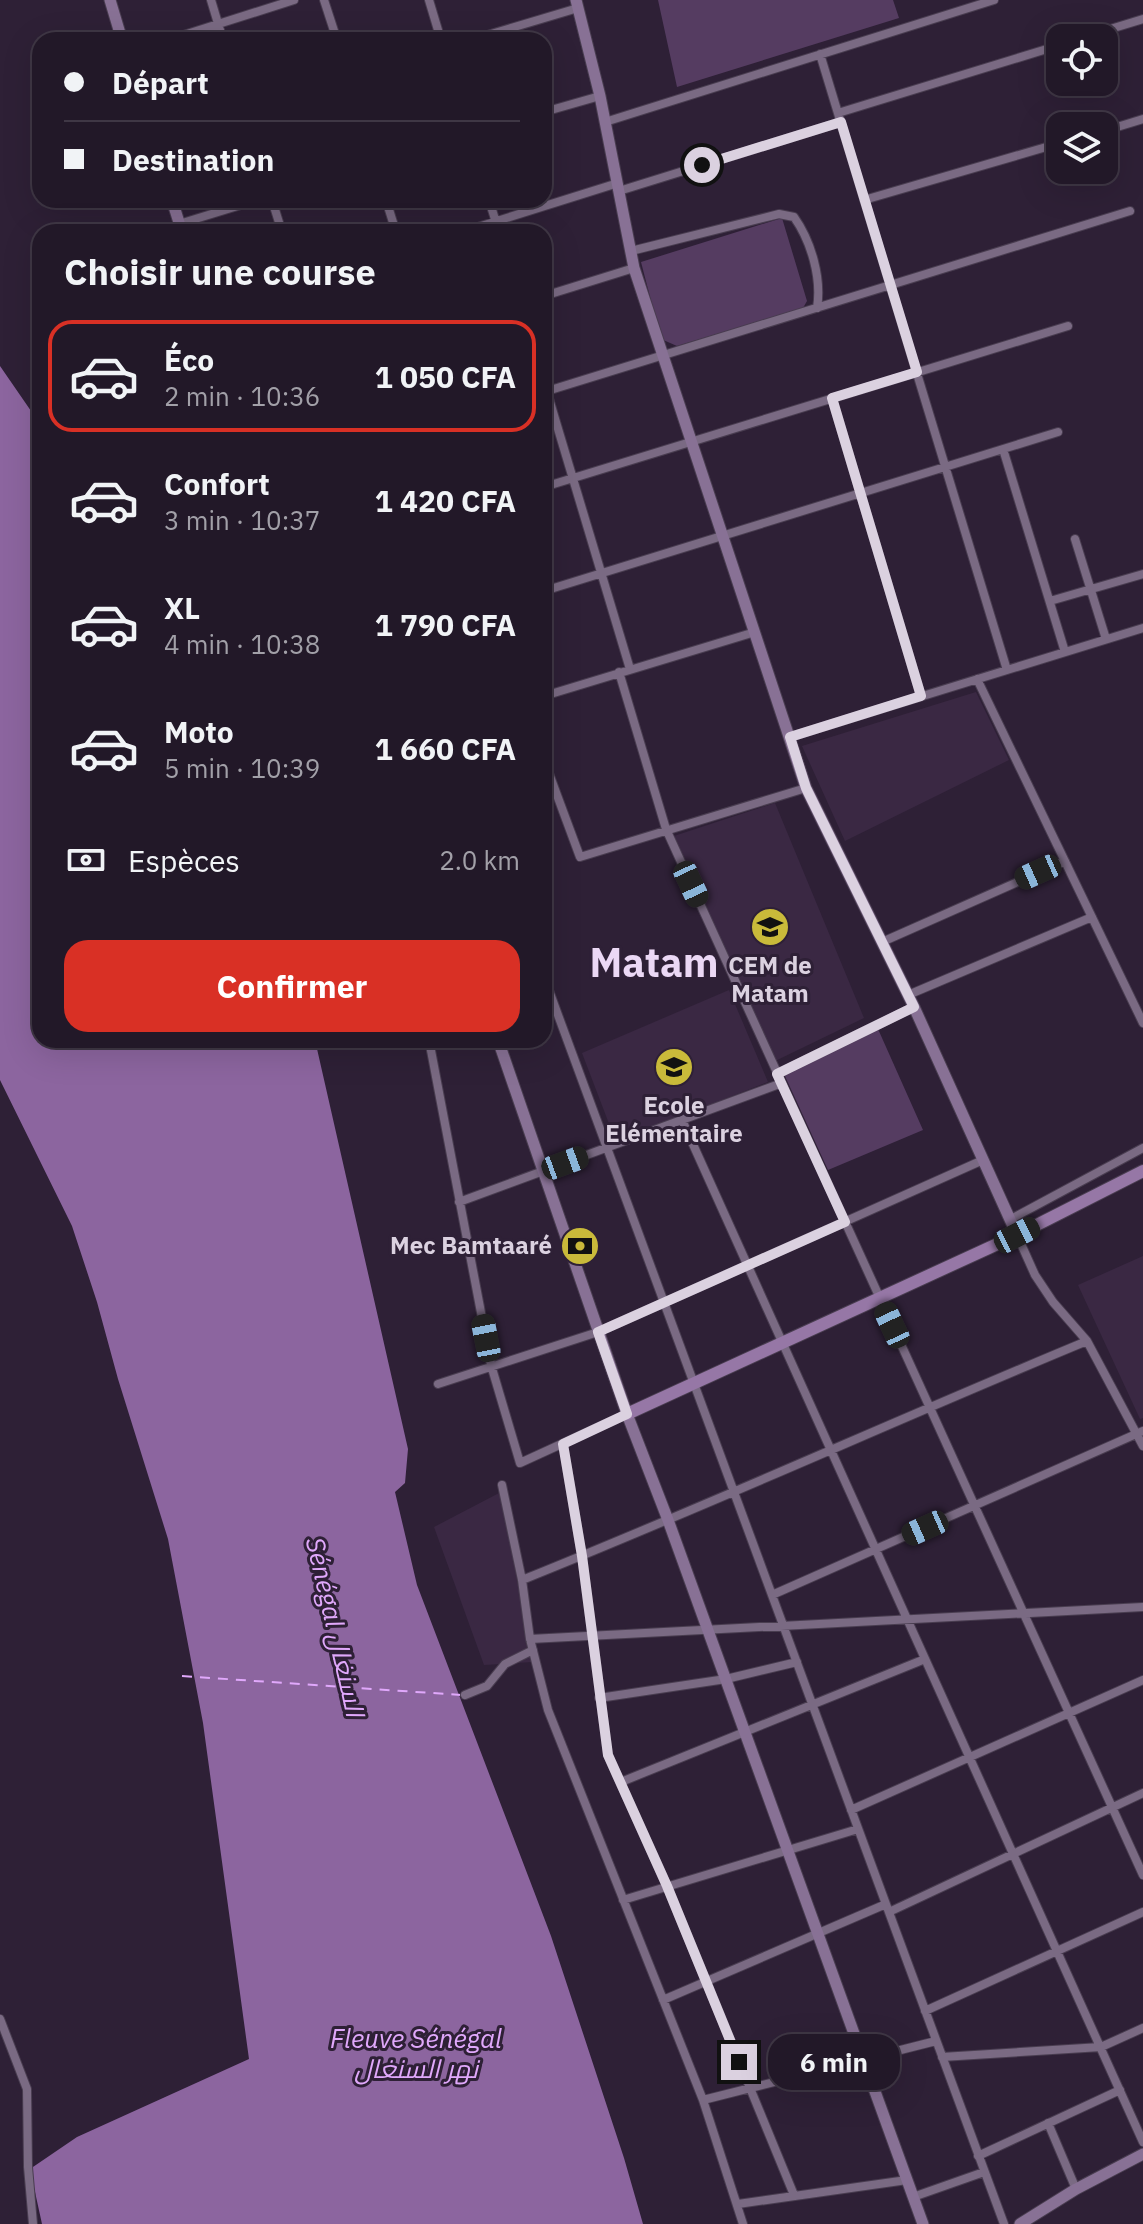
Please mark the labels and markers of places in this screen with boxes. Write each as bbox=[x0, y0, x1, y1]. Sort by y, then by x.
school or university icon: CEM de Matam bbox=[749, 906, 791, 948]
place label: CEM de Matam bbox=[728, 949, 812, 1009]
school or university icon: Ecole Elémentaire bbox=[653, 1046, 695, 1088]
place label: Ecole Elémentaire bbox=[605, 1089, 743, 1149]
bank icon: Mec Bamtaaré bbox=[559, 1225, 601, 1267]
place label: Mec Bamtaaré bbox=[390, 1229, 552, 1261]

